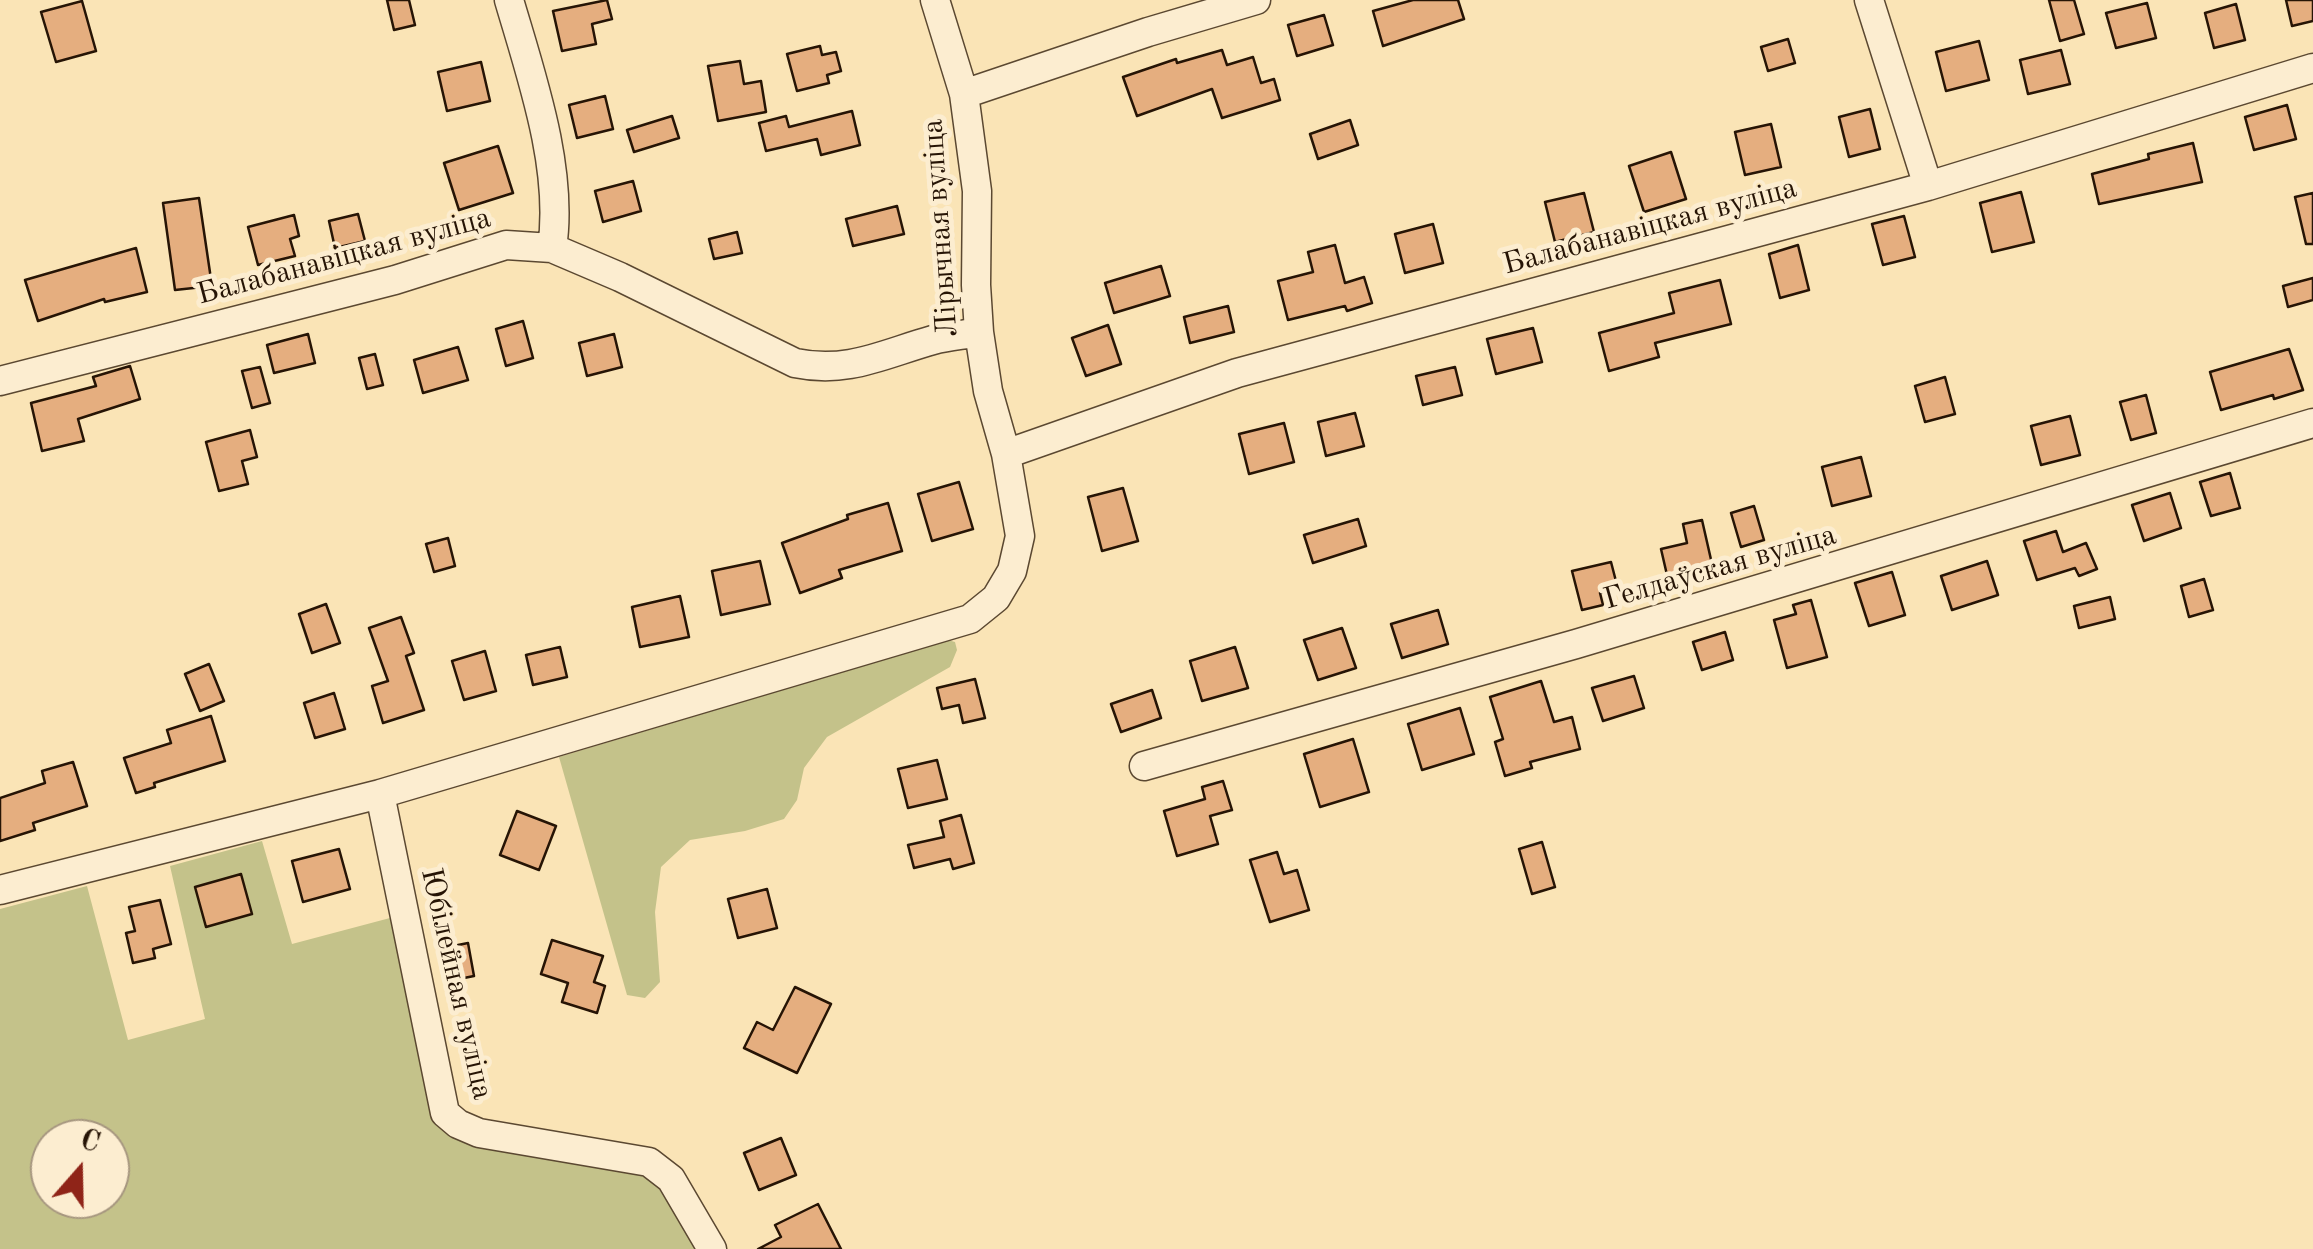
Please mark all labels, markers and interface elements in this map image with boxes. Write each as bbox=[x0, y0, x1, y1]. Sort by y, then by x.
street label: Лірычная вуліца bbox=[915, 118, 967, 338]
street label: Балабанавіцкая вуліца bbox=[1499, 170, 1801, 284]
street label: Балабанавіцкая вуліца bbox=[193, 200, 495, 314]
street label: Гелдаўская вуліца bbox=[1600, 518, 1840, 618]
street label: Юбілейная вуліца bbox=[412, 865, 500, 1103]
north arrow bbox=[30, 1119, 130, 1219]
text: С bbox=[76, 1126, 103, 1159]

